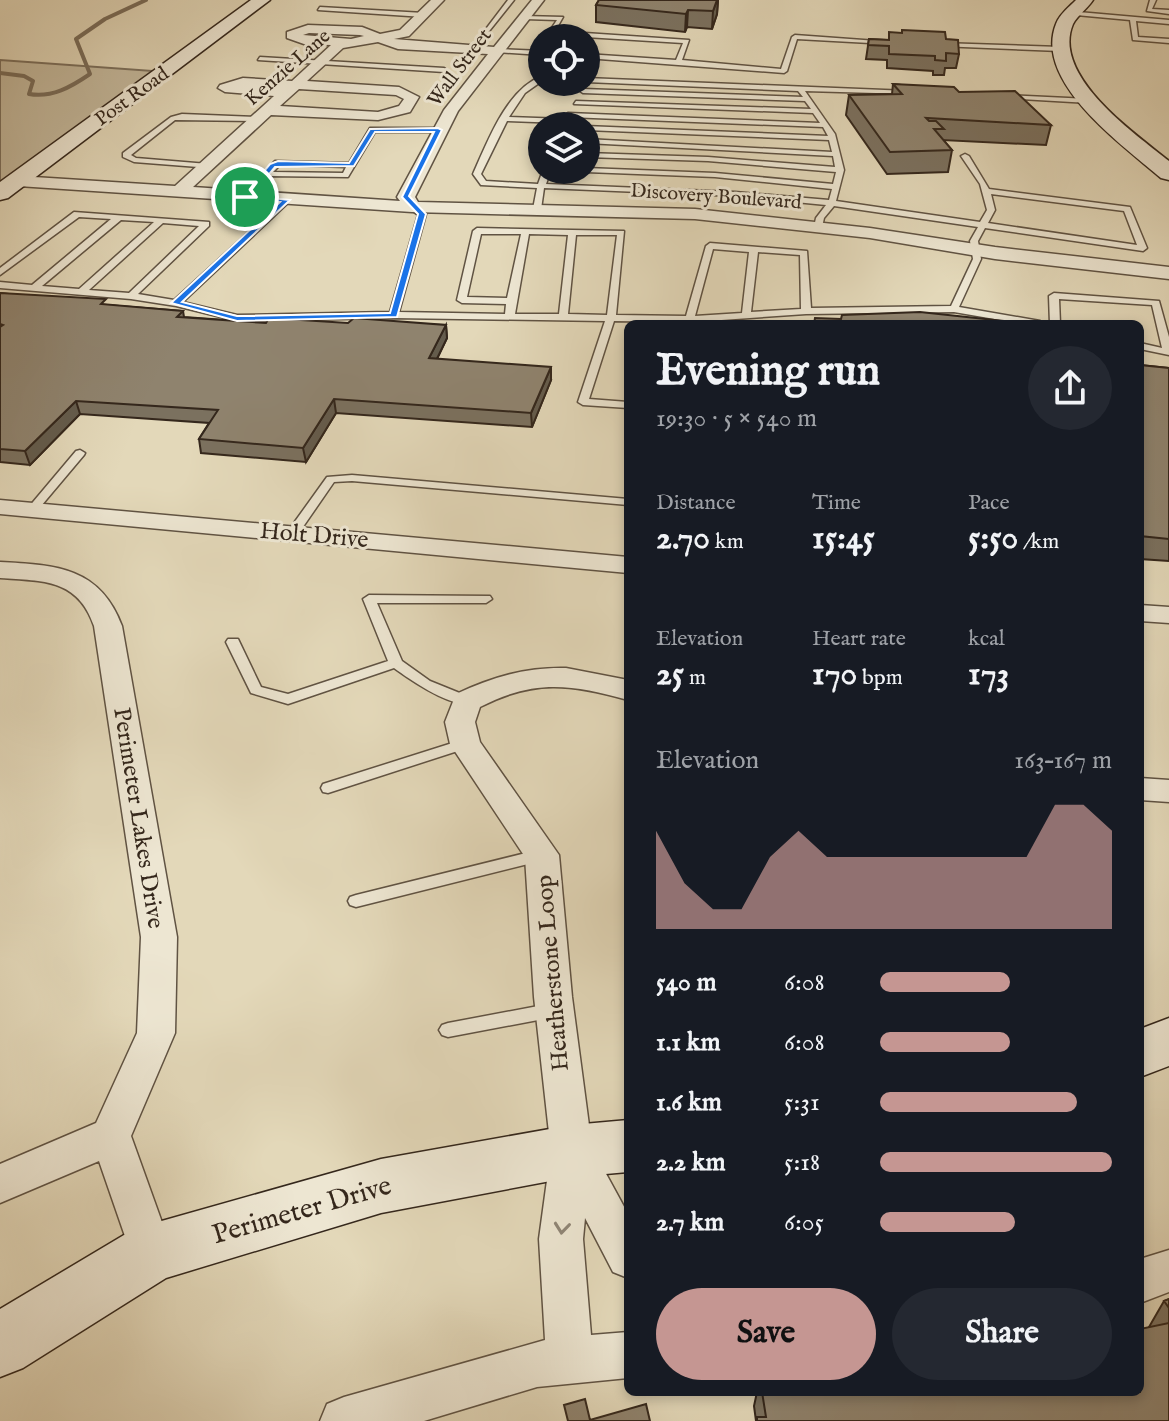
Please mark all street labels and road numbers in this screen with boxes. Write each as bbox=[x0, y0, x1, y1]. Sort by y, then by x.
street label: Kenzie Lane bbox=[240, 24, 336, 112]
street label: Wall Street bbox=[422, 24, 498, 112]
street label: Post Road bbox=[90, 62, 174, 132]
street label: Discovery Boulevard bbox=[630, 179, 803, 215]
street label: Holt Drive bbox=[258, 516, 370, 556]
street label: Perimeter Lakes Drive bbox=[105, 705, 171, 931]
street label: Heatherstone Loop bbox=[529, 873, 577, 1073]
street label: Perimeter Drive bbox=[208, 1169, 396, 1253]

